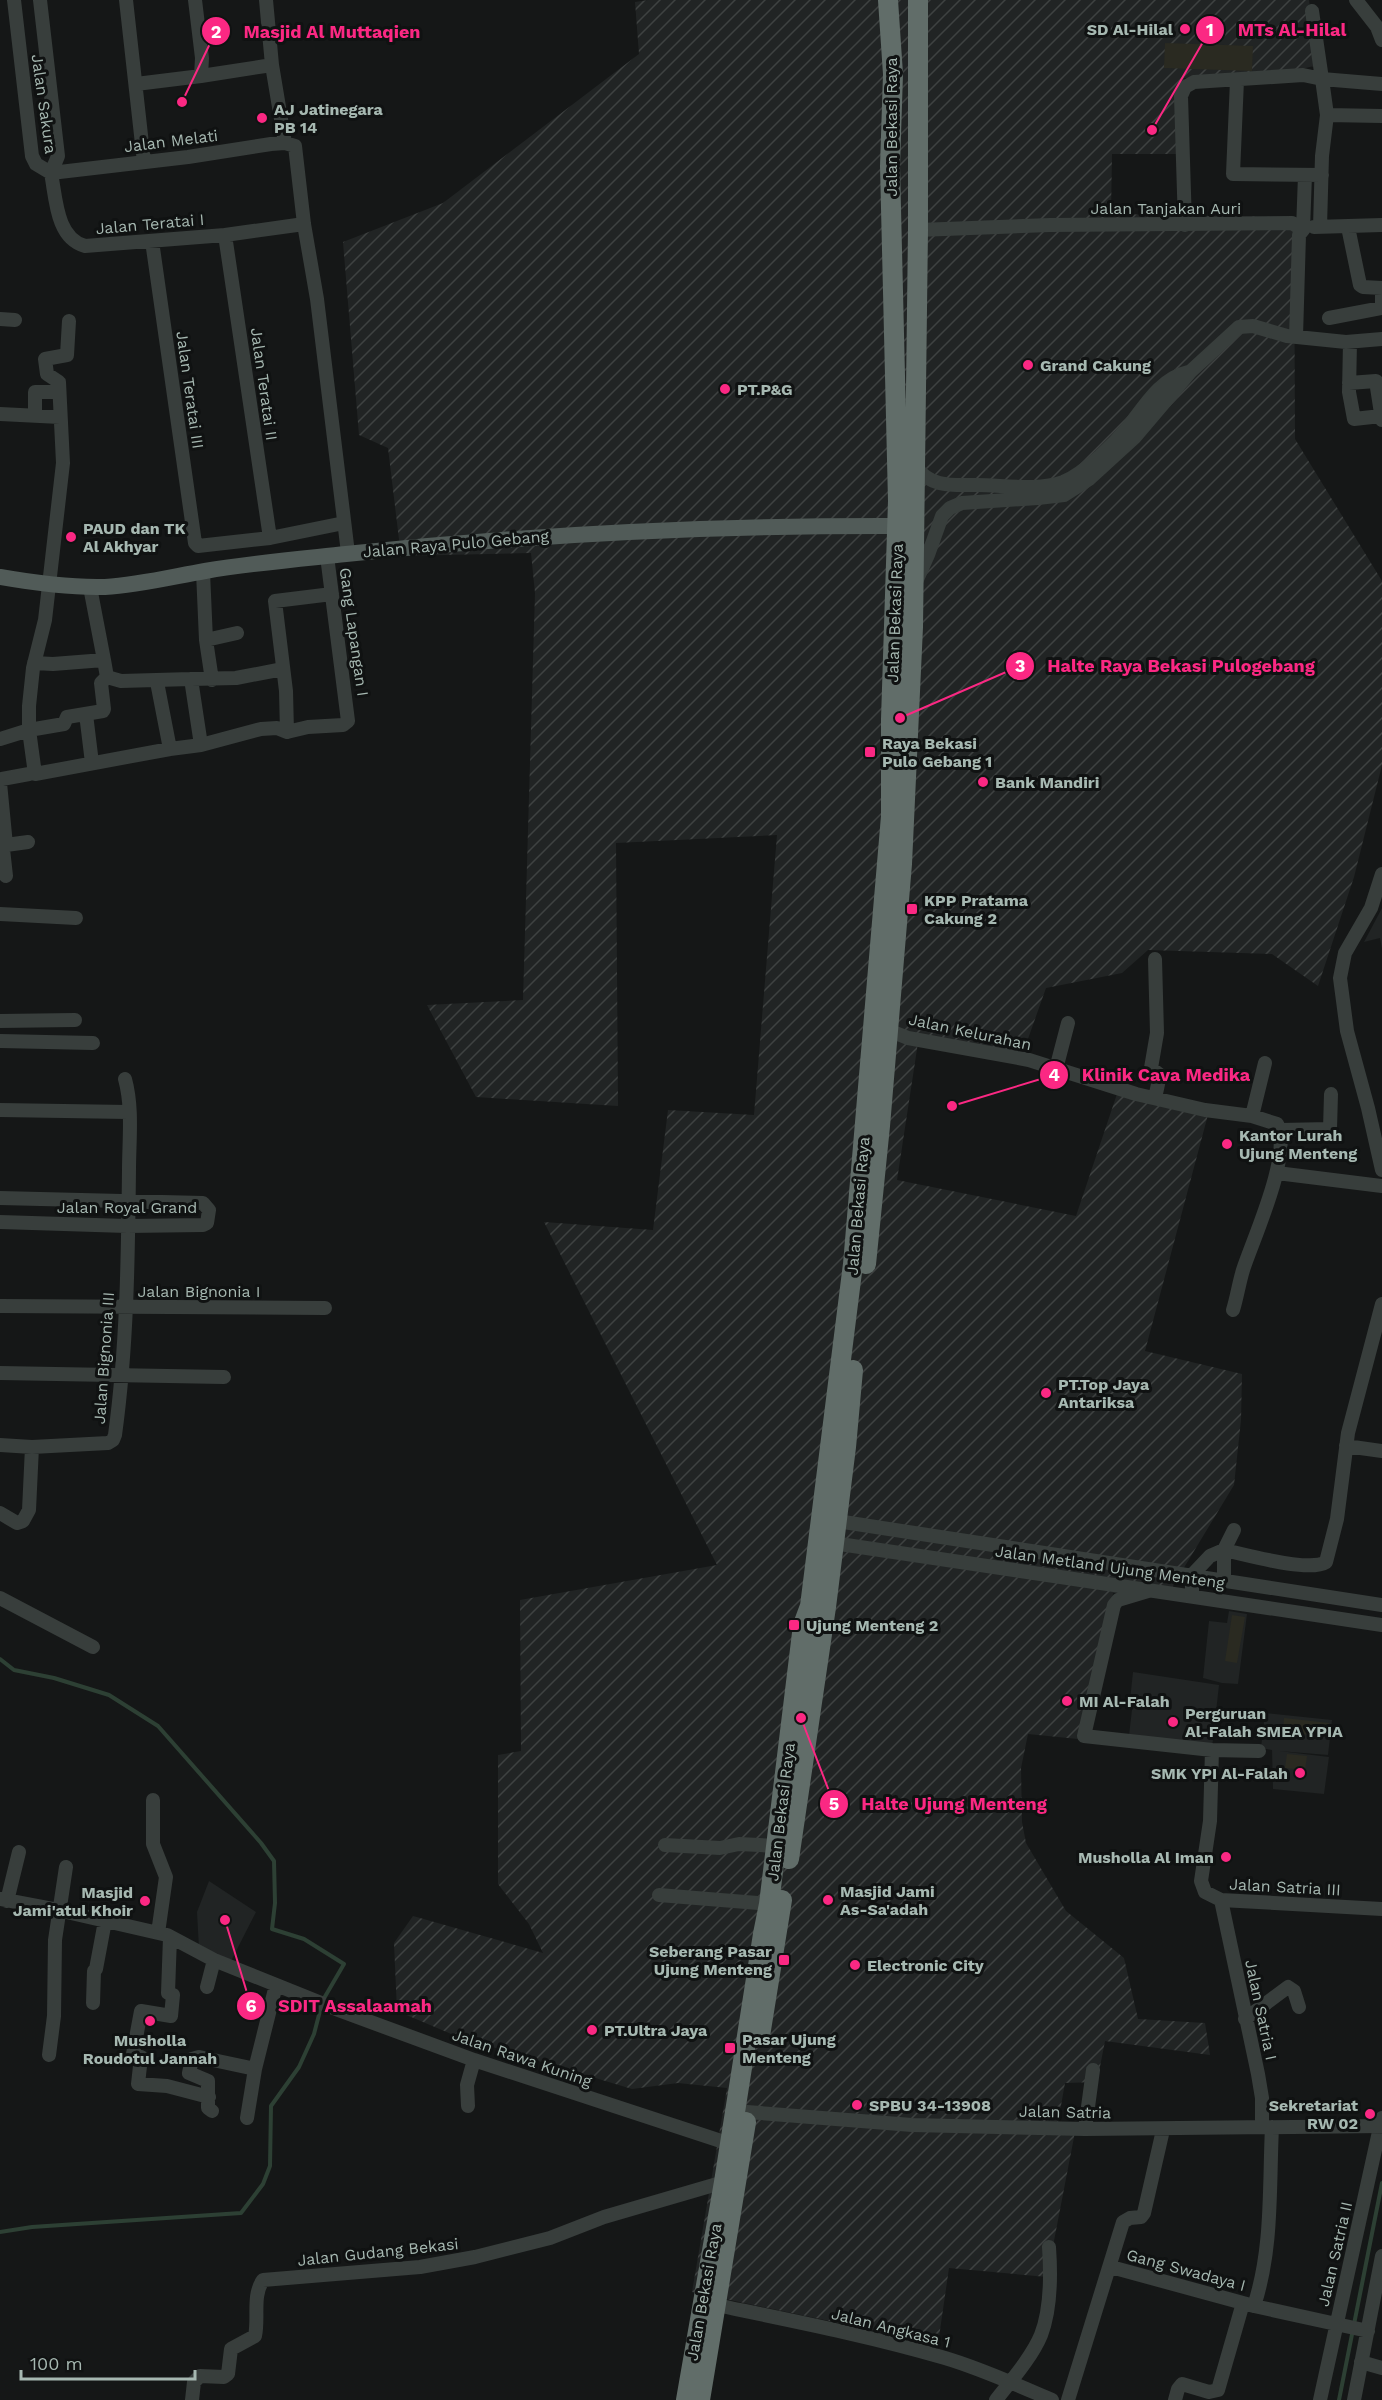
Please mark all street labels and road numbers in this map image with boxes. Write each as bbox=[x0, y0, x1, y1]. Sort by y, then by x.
street label: Jalan Sakura bbox=[28, 53, 60, 155]
street label: Jalan Bekasi Raya bbox=[882, 57, 901, 197]
street label: Jalan Melati bbox=[123, 126, 219, 156]
street label: Jalan Tanjakan Auri bbox=[1091, 199, 1241, 218]
street label: Jalan Teratai I bbox=[95, 210, 205, 238]
street label: Jalan Teratai II bbox=[247, 326, 281, 442]
street label: Jalan Teratai III bbox=[172, 330, 208, 450]
street label: Jalan Raya Pulo Gebang bbox=[362, 526, 550, 562]
street label: Jalan Bekasi Raya bbox=[883, 543, 907, 683]
street label: Gang Lapangan I bbox=[336, 566, 372, 698]
street label: Jalan Kelurahan bbox=[907, 1010, 1033, 1054]
street label: Jalan Bekasi Raya bbox=[842, 1136, 874, 1276]
street label: Jalan Royal Grand bbox=[57, 1198, 197, 1217]
street label: Jalan Bignonia I bbox=[138, 1282, 260, 1301]
street label: Jalan Bignonia III bbox=[90, 1291, 118, 1425]
street label: Jalan Metland Ujung Menteng bbox=[994, 1541, 1227, 1593]
street label: Jalan Bekasi Raya bbox=[763, 1742, 799, 1882]
street label: Jalan Satria III bbox=[1229, 1875, 1341, 1899]
street label: Jalan Satria I bbox=[1241, 1958, 1281, 2062]
street label: Jalan Rawa Kuning bbox=[450, 2025, 595, 2091]
street label: Jalan Satria bbox=[1019, 2102, 1111, 2122]
street label: Jalan Satria II bbox=[1314, 2200, 1356, 2308]
street label: Jalan Bekasi Raya bbox=[683, 2222, 725, 2362]
street label: Jalan Gudang Bekasi bbox=[297, 2234, 459, 2270]
street label: Gang Swadaya I bbox=[1124, 2245, 1248, 2295]
street label: Jalan Angkasa 1 bbox=[830, 2304, 952, 2352]

